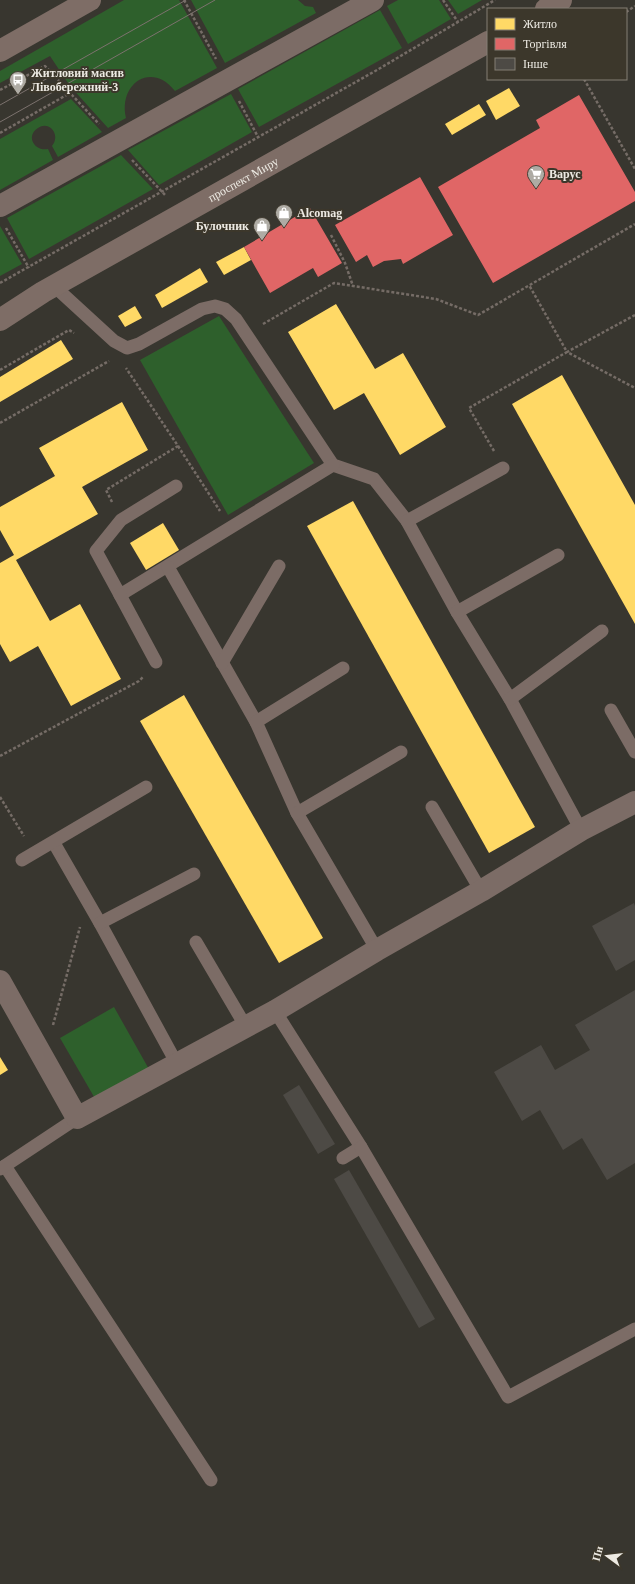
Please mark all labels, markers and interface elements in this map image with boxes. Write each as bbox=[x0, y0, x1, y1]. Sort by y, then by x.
legend bbox=[487, 8, 627, 80]
text: Житло bbox=[523, 17, 557, 31]
text: Торгівля bbox=[523, 37, 567, 51]
text: Інше bbox=[523, 57, 548, 71]
place label: Житловий масив Лівобережний-3 bbox=[31, 66, 124, 94]
bus stop icon: Житловий масив Лівобережний-3 bbox=[8, 70, 28, 95]
street label: проспект Миру bbox=[206, 154, 281, 205]
supermarket icon: Варус bbox=[526, 164, 546, 189]
place label: Варус bbox=[549, 167, 581, 181]
shop icon: Alcomag bbox=[274, 203, 294, 228]
place label: Alcomag bbox=[297, 206, 342, 220]
shop icon: Булочник bbox=[252, 216, 272, 241]
place label: Булочник bbox=[196, 219, 249, 233]
north arrow bbox=[587, 1536, 627, 1576]
text: Пн bbox=[590, 1544, 605, 1562]

